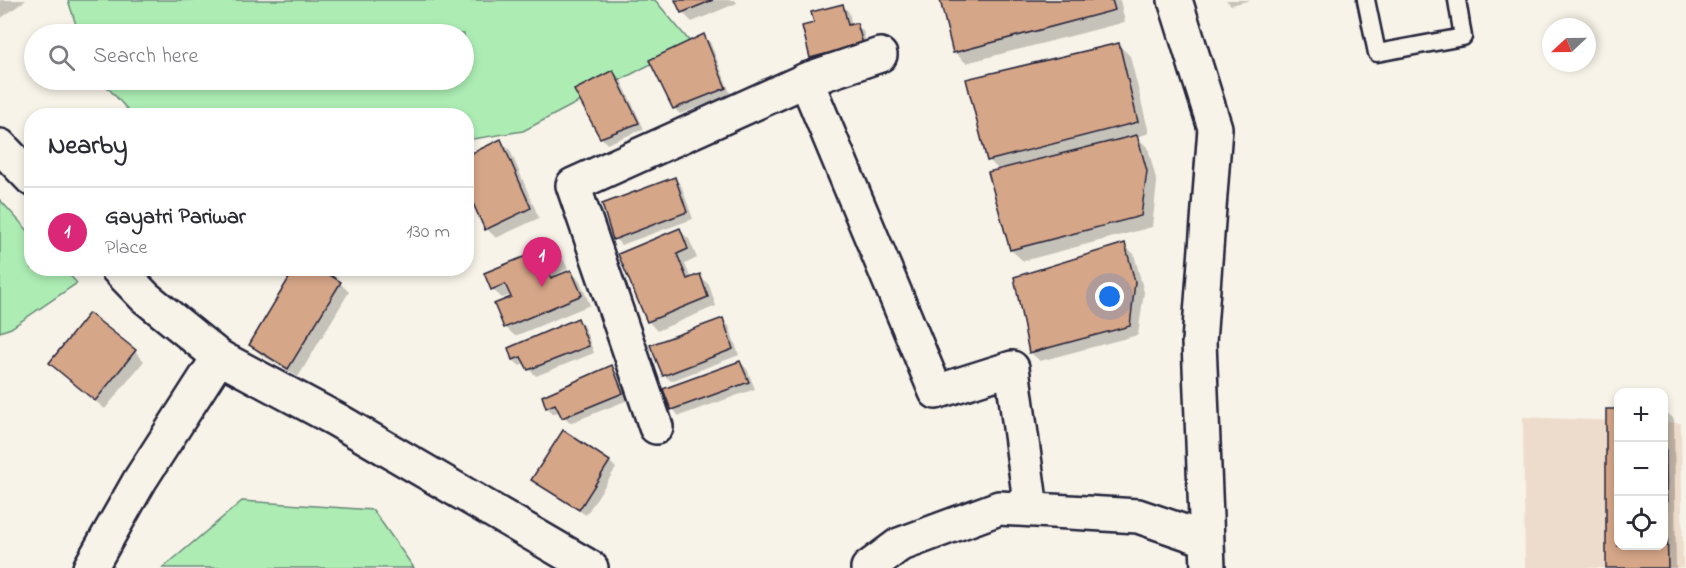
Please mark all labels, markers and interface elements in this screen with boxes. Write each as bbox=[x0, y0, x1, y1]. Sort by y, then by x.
north arrow bbox=[1542, 18, 1596, 72]
search box bbox=[24, 24, 474, 90]
icon: search bbox=[45, 41, 78, 74]
text: Search here bbox=[93, 41, 198, 73]
text: Nearby bbox=[48, 128, 127, 166]
text: Gayatri Pariwar bbox=[105, 202, 246, 234]
text: 1 bbox=[64, 218, 71, 247]
text: 130 m bbox=[406, 218, 450, 247]
text: Place bbox=[105, 234, 147, 263]
pin: 1 bbox=[522, 238, 562, 287]
your location bbox=[1095, 282, 1124, 311]
map controls bbox=[1614, 388, 1668, 550]
button: + bbox=[1614, 388, 1668, 442]
button: − bbox=[1614, 442, 1668, 496]
button: locate bbox=[1614, 496, 1668, 550]

